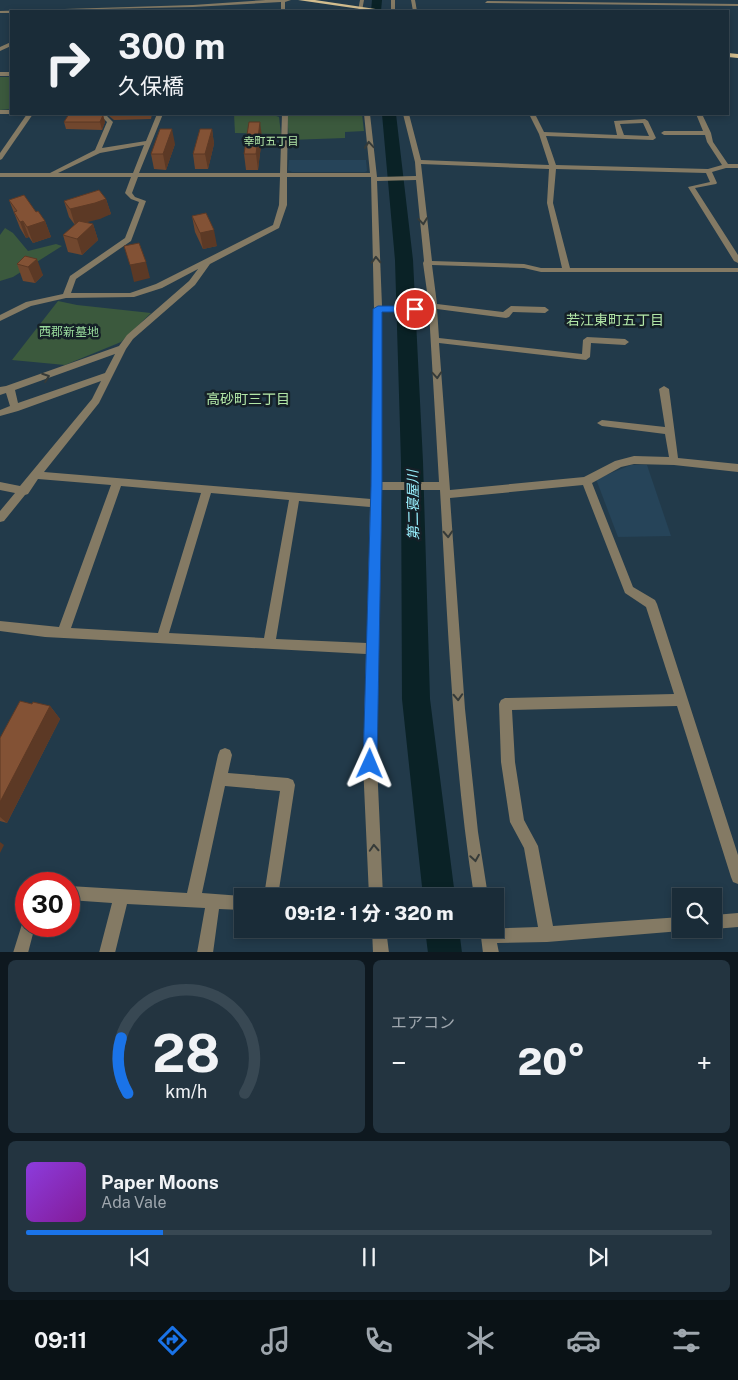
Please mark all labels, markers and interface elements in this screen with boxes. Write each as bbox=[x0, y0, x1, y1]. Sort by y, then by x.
text: 300 m bbox=[118, 26, 225, 67]
icon: right bbox=[35, 30, 100, 95]
text: 久保橋 bbox=[118, 73, 184, 99]
district label: 幸町五丁目 bbox=[244, 135, 299, 147]
one-way arrow bbox=[364, 140, 375, 148]
one-way arrow bbox=[418, 217, 429, 225]
one-way arrow bbox=[371, 256, 381, 264]
pin bbox=[394, 288, 436, 330]
icon: arrive bbox=[401, 295, 429, 323]
district label: 若江東町五丁目 bbox=[566, 312, 664, 328]
park label: 西郡新墓地 bbox=[39, 325, 99, 339]
one-way arrow bbox=[432, 371, 443, 379]
one-way arrow bbox=[41, 373, 50, 383]
district label: 高砂町三丁目 bbox=[206, 391, 290, 407]
water label: 第二寝屋川 bbox=[404, 468, 422, 540]
one-way arrow bbox=[443, 531, 454, 539]
one-way arrow bbox=[452, 693, 463, 701]
position arrow bbox=[343, 737, 395, 789]
one-way arrow bbox=[369, 843, 380, 851]
one-way arrow bbox=[470, 854, 480, 862]
speed limit sign: 30 bbox=[15, 872, 80, 937]
map controls bbox=[672, 888, 722, 938]
button: search bbox=[672, 888, 722, 938]
text: 09:12 · 1 分 · 320 m bbox=[284, 902, 454, 924]
text: エアコン bbox=[391, 1013, 455, 1032]
text: 28 bbox=[153, 1023, 220, 1084]
text: 20° bbox=[517, 1039, 586, 1084]
text: − bbox=[391, 1046, 407, 1079]
text: + bbox=[696, 1046, 712, 1079]
text: km/h bbox=[165, 1081, 208, 1102]
text: Paper Moons bbox=[101, 1171, 219, 1193]
text: Ada Vale bbox=[101, 1193, 166, 1212]
icon: previous bbox=[126, 1243, 154, 1271]
icon: pause bbox=[355, 1243, 383, 1271]
icon: next bbox=[584, 1243, 612, 1271]
icon: directions bbox=[155, 1323, 190, 1358]
icon: music bbox=[258, 1323, 293, 1358]
icon: phone bbox=[361, 1323, 396, 1358]
icon: climate bbox=[463, 1323, 498, 1358]
icon: car bbox=[566, 1323, 601, 1358]
icon: filters bbox=[669, 1323, 704, 1358]
text: 09:11 bbox=[34, 1327, 87, 1353]

